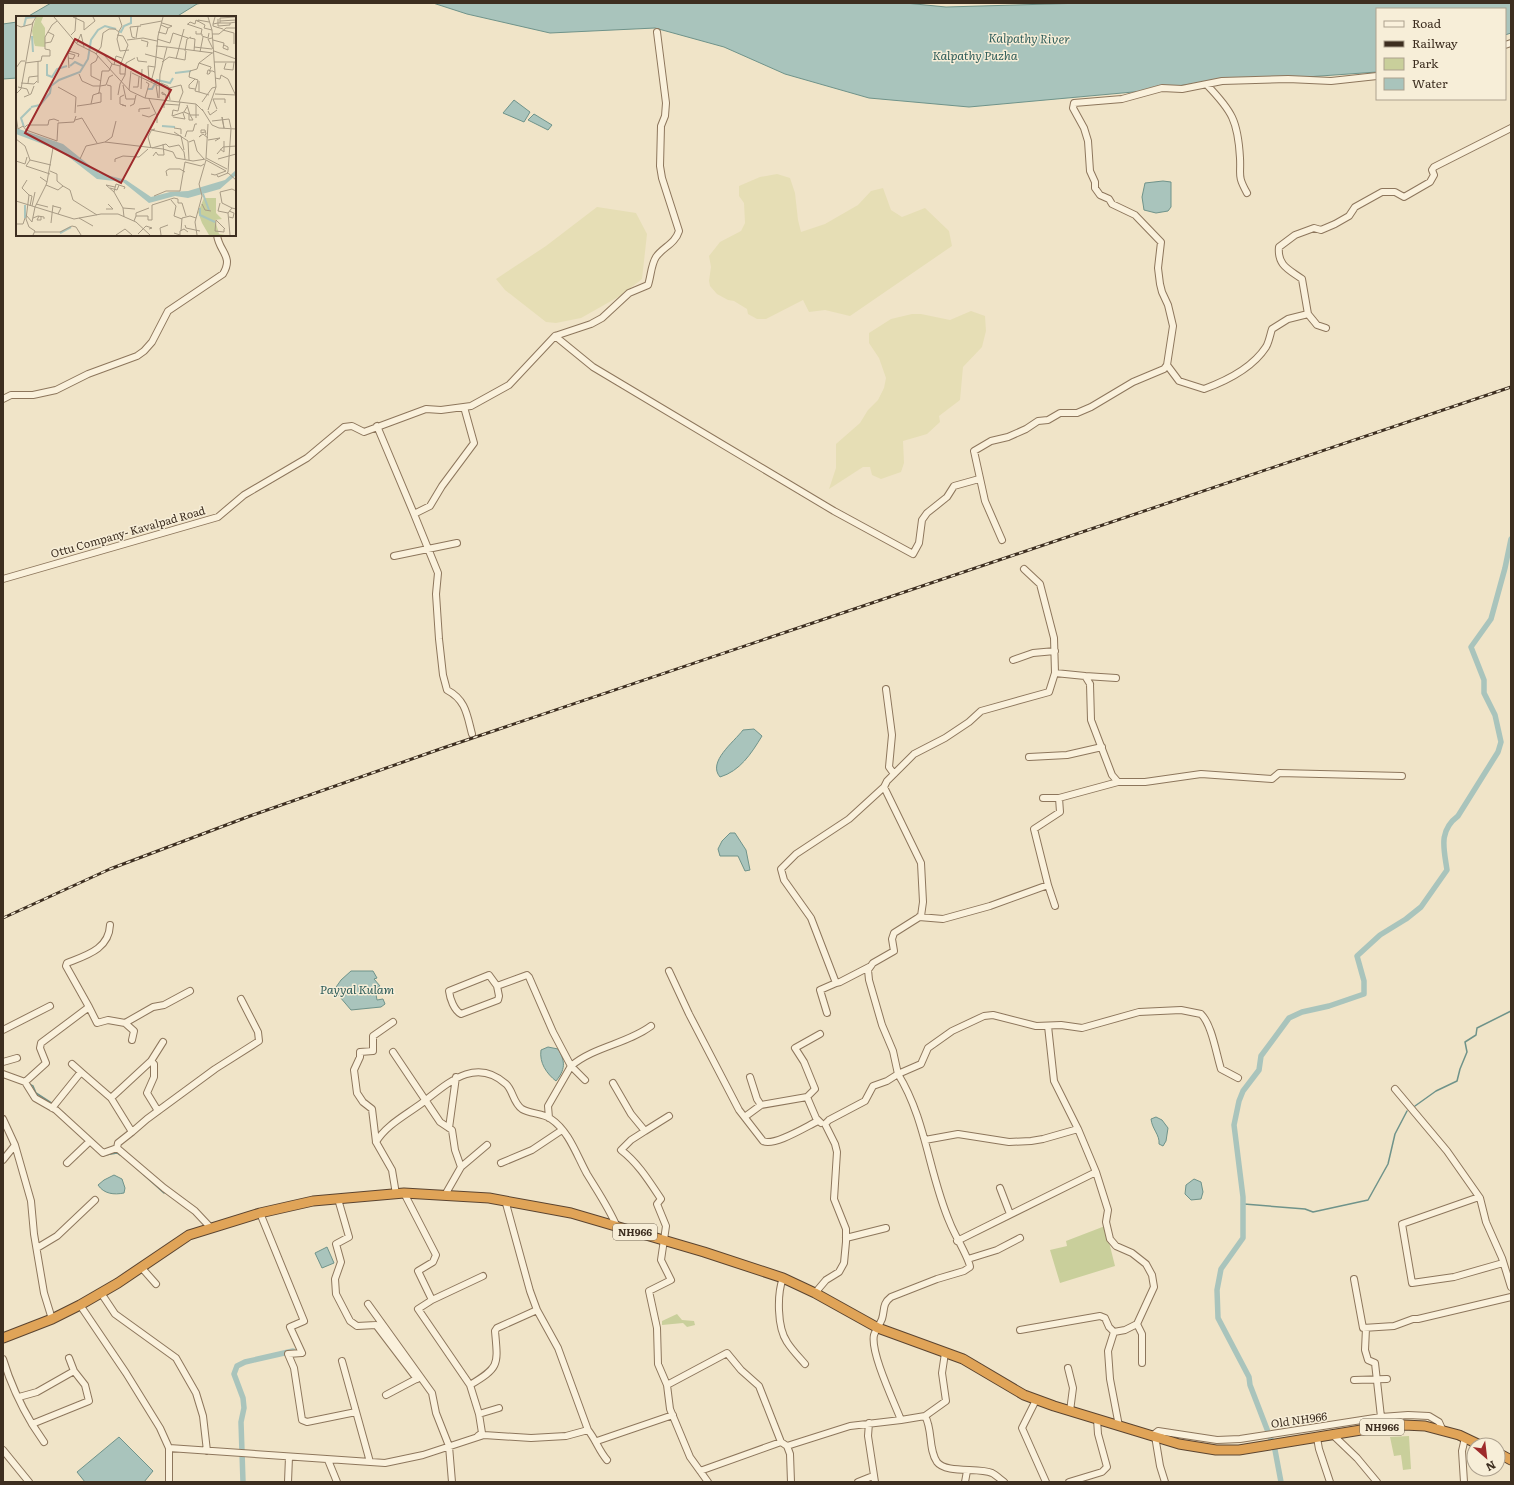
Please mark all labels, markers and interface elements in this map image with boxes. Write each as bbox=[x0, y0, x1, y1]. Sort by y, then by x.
legend bbox=[1376, 8, 1506, 100]
text: Road bbox=[1412, 14, 1442, 32]
inset map bbox=[16, 16, 236, 236]
water label: Kalpathy River bbox=[988, 28, 1070, 48]
text: Railway bbox=[1412, 34, 1458, 52]
water label: Kalpathy Puzha bbox=[932, 46, 1018, 64]
text: Park bbox=[1412, 54, 1439, 72]
text: Water bbox=[1412, 74, 1448, 92]
street label: Ottu Company- Kavalpad Road bbox=[49, 501, 207, 561]
water label: Payyal Kulam bbox=[320, 980, 395, 998]
road number: NH966 bbox=[613, 1224, 657, 1240]
street label: Old NH966 bbox=[1270, 1407, 1328, 1431]
road number: NH966 bbox=[1360, 1419, 1404, 1435]
north arrow bbox=[1466, 1437, 1506, 1477]
text: N bbox=[1483, 1457, 1499, 1476]

